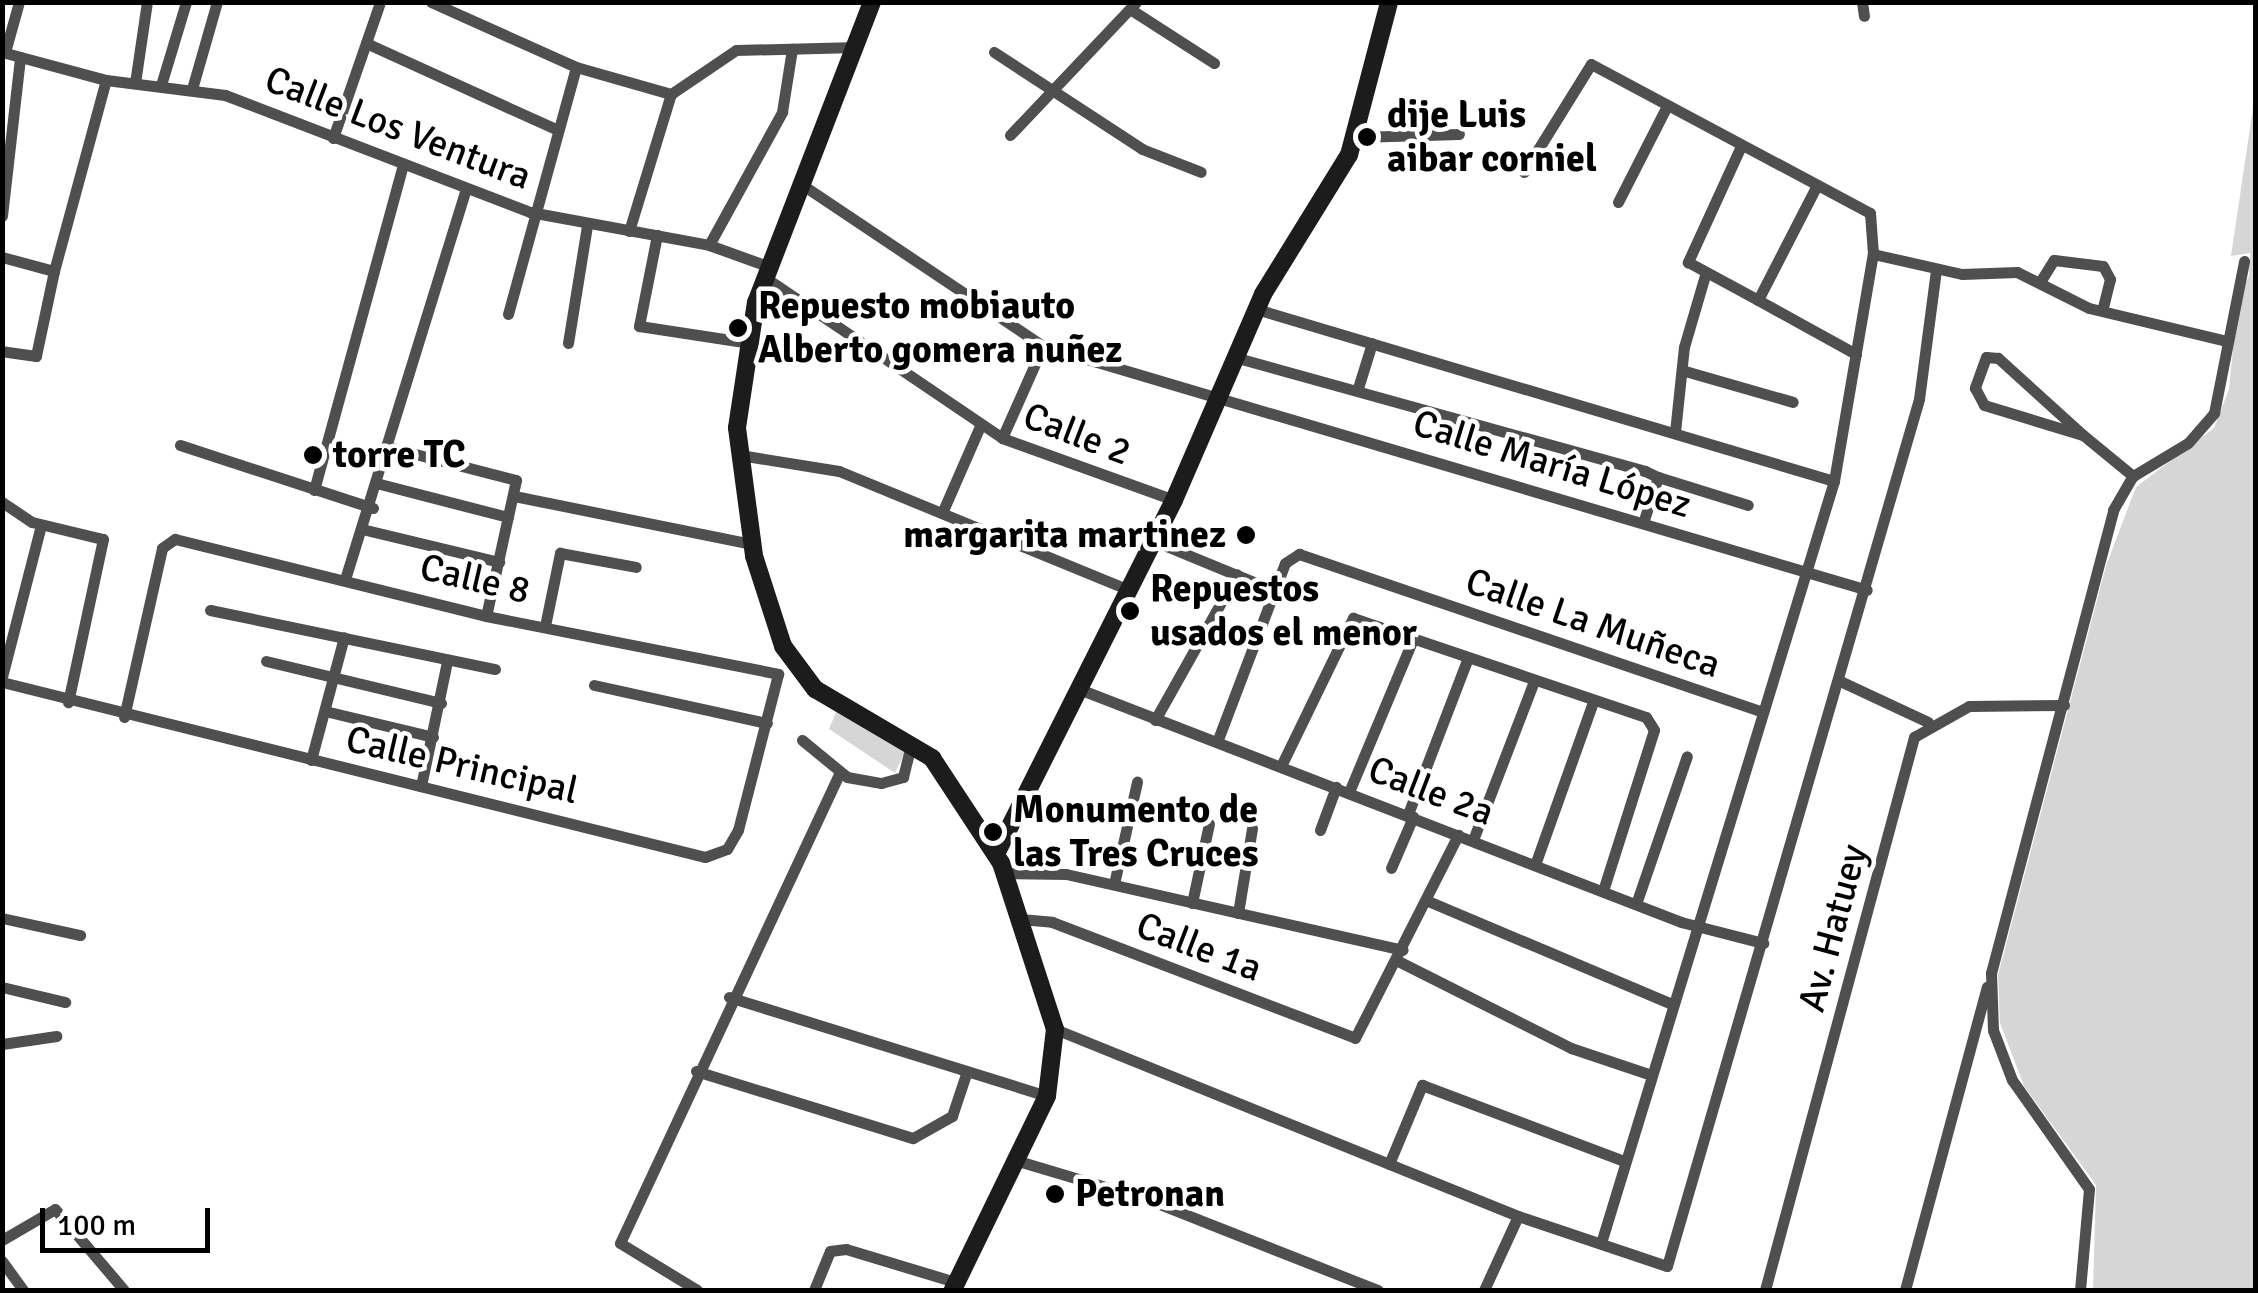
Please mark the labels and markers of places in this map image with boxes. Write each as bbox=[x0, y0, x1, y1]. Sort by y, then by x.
place label: dije Luis aibar corniel bbox=[1387, 92, 1597, 182]
marker: dije Luis aibar corniel bbox=[1356, 126, 1378, 148]
place label: Repuesto mobiauto Alberto gomera nuñez bbox=[758, 283, 1122, 372]
marker: Repuesto mobiauto Alberto gomera nuñez bbox=[727, 317, 749, 339]
place label: torre TC bbox=[333, 432, 465, 478]
marker: torre TC bbox=[302, 444, 324, 466]
place label: margarita martinez bbox=[903, 512, 1226, 558]
marker: margarita martinez bbox=[1235, 524, 1257, 546]
place label: Repuestos usados el menor bbox=[1150, 566, 1417, 656]
marker: Repuestos usados el menor bbox=[1119, 600, 1141, 622]
place label: Monumento de las Tres Cruces bbox=[1013, 787, 1259, 876]
marker: Monumento de las Tres Cruces bbox=[982, 821, 1004, 843]
place label: Petronan bbox=[1075, 1171, 1225, 1217]
marker: Petronan bbox=[1044, 1183, 1066, 1205]

